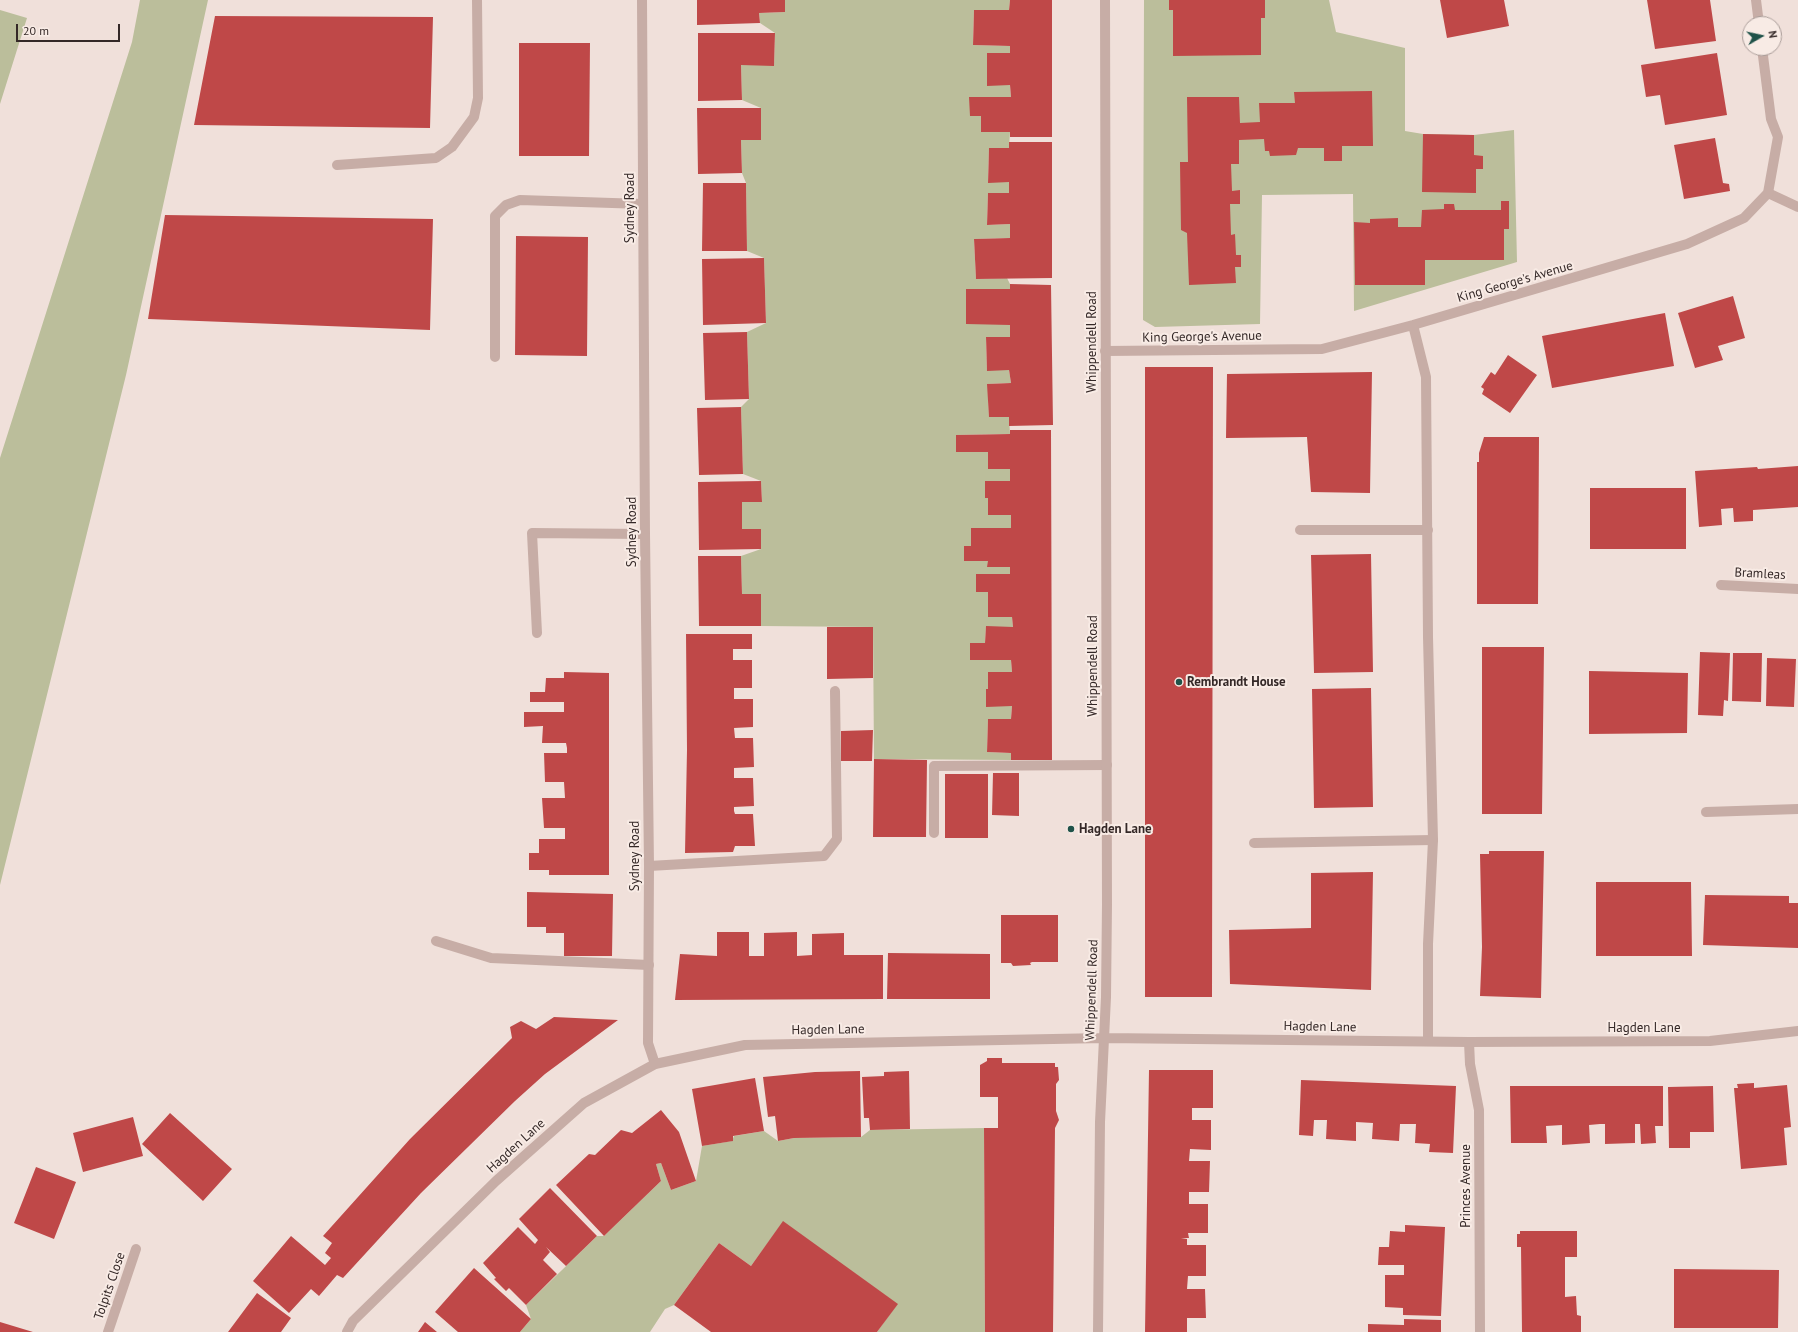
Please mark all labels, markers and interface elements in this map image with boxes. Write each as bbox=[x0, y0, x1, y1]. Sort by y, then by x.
scale bar bbox=[18, 16, 122, 42]
north arrow bbox=[1742, 16, 1782, 56]
text: 20 m bbox=[23, 23, 49, 38]
text: N bbox=[1765, 30, 1780, 39]
street label: Sydney Road bbox=[622, 173, 638, 243]
street label: King George's Avenue bbox=[1455, 258, 1575, 306]
street label: Whippendell Road bbox=[1084, 291, 1100, 393]
street label: King George's Avenue bbox=[1142, 328, 1262, 346]
street label: Sydney Road bbox=[624, 497, 640, 567]
street label: Bramleas bbox=[1734, 565, 1786, 583]
street label: Whippendell Road bbox=[1085, 615, 1101, 717]
place label: Rembrandt House bbox=[1187, 674, 1286, 690]
marker: Rembrandt House bbox=[1174, 677, 1184, 687]
street label: Sydney Road bbox=[627, 821, 643, 891]
place label: Hagden Lane bbox=[1079, 821, 1152, 837]
marker: Hagden Lane bbox=[1066, 824, 1076, 834]
street label: Whippendell Road bbox=[1082, 939, 1102, 1041]
street label: Hagden Lane bbox=[1283, 1019, 1357, 1035]
street label: Hagden Lane bbox=[1608, 1020, 1680, 1036]
street label: Hagden Lane bbox=[791, 1022, 865, 1038]
street label: Hagden Lane bbox=[484, 1116, 548, 1176]
street label: Princes Avenue bbox=[1458, 1144, 1474, 1228]
street label: Tolpits Close bbox=[91, 1250, 129, 1322]

